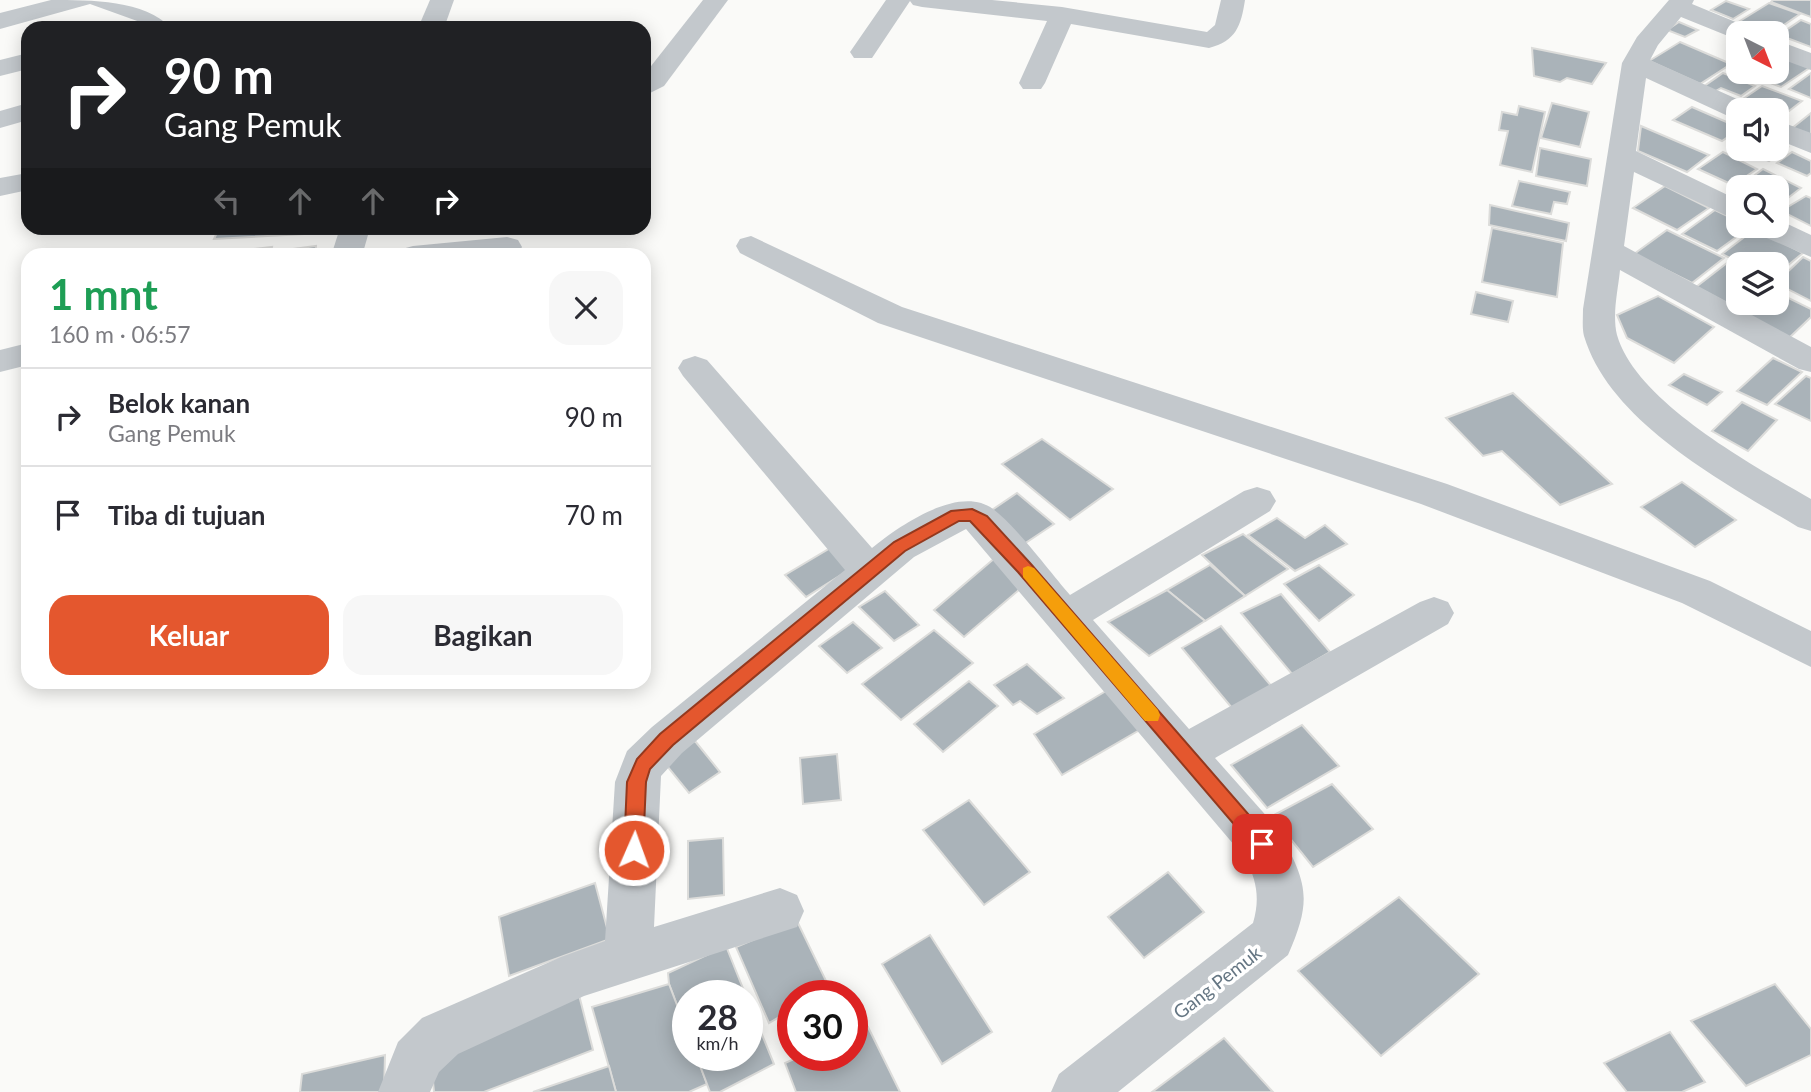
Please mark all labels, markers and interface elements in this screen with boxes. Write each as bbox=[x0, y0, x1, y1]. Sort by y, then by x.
north arrow bbox=[1726, 21, 1788, 84]
map controls bbox=[1726, 21, 1789, 315]
text: 90 m bbox=[164, 46, 274, 104]
icon: right bbox=[49, 49, 140, 140]
button: sound bbox=[1726, 98, 1789, 161]
text: Gang Pemuk bbox=[164, 105, 342, 144]
button: search bbox=[1726, 175, 1789, 238]
icon: left bbox=[208, 182, 246, 220]
icon: ahead bbox=[281, 182, 319, 220]
icon: ahead bbox=[354, 182, 392, 220]
icon: right bbox=[427, 182, 465, 220]
button: layers bbox=[1726, 252, 1789, 315]
text: 1 mnt bbox=[49, 269, 158, 319]
button: close bbox=[549, 271, 623, 345]
text: 160 m · 06:57 bbox=[49, 320, 191, 348]
text: Belok kanan bbox=[108, 387, 250, 419]
icon: right bbox=[49, 398, 87, 436]
text: 90 m bbox=[565, 401, 623, 433]
text: Gang Pemuk bbox=[108, 419, 236, 447]
icon: arrive bbox=[49, 496, 87, 534]
text: Tiba di tujuan bbox=[108, 499, 266, 531]
text: 70 m bbox=[565, 499, 623, 531]
button: Keluar bbox=[49, 595, 329, 675]
button: Bagikan bbox=[343, 595, 623, 675]
position arrow bbox=[597, 813, 671, 887]
pin bbox=[1232, 814, 1292, 874]
icon: arrive bbox=[1243, 825, 1281, 863]
street label: Gang Pemuk bbox=[1168, 940, 1266, 1024]
speed limit sign: 30 bbox=[777, 980, 868, 1071]
text: 28 bbox=[697, 995, 738, 1037]
text: km/h bbox=[696, 1032, 739, 1054]

